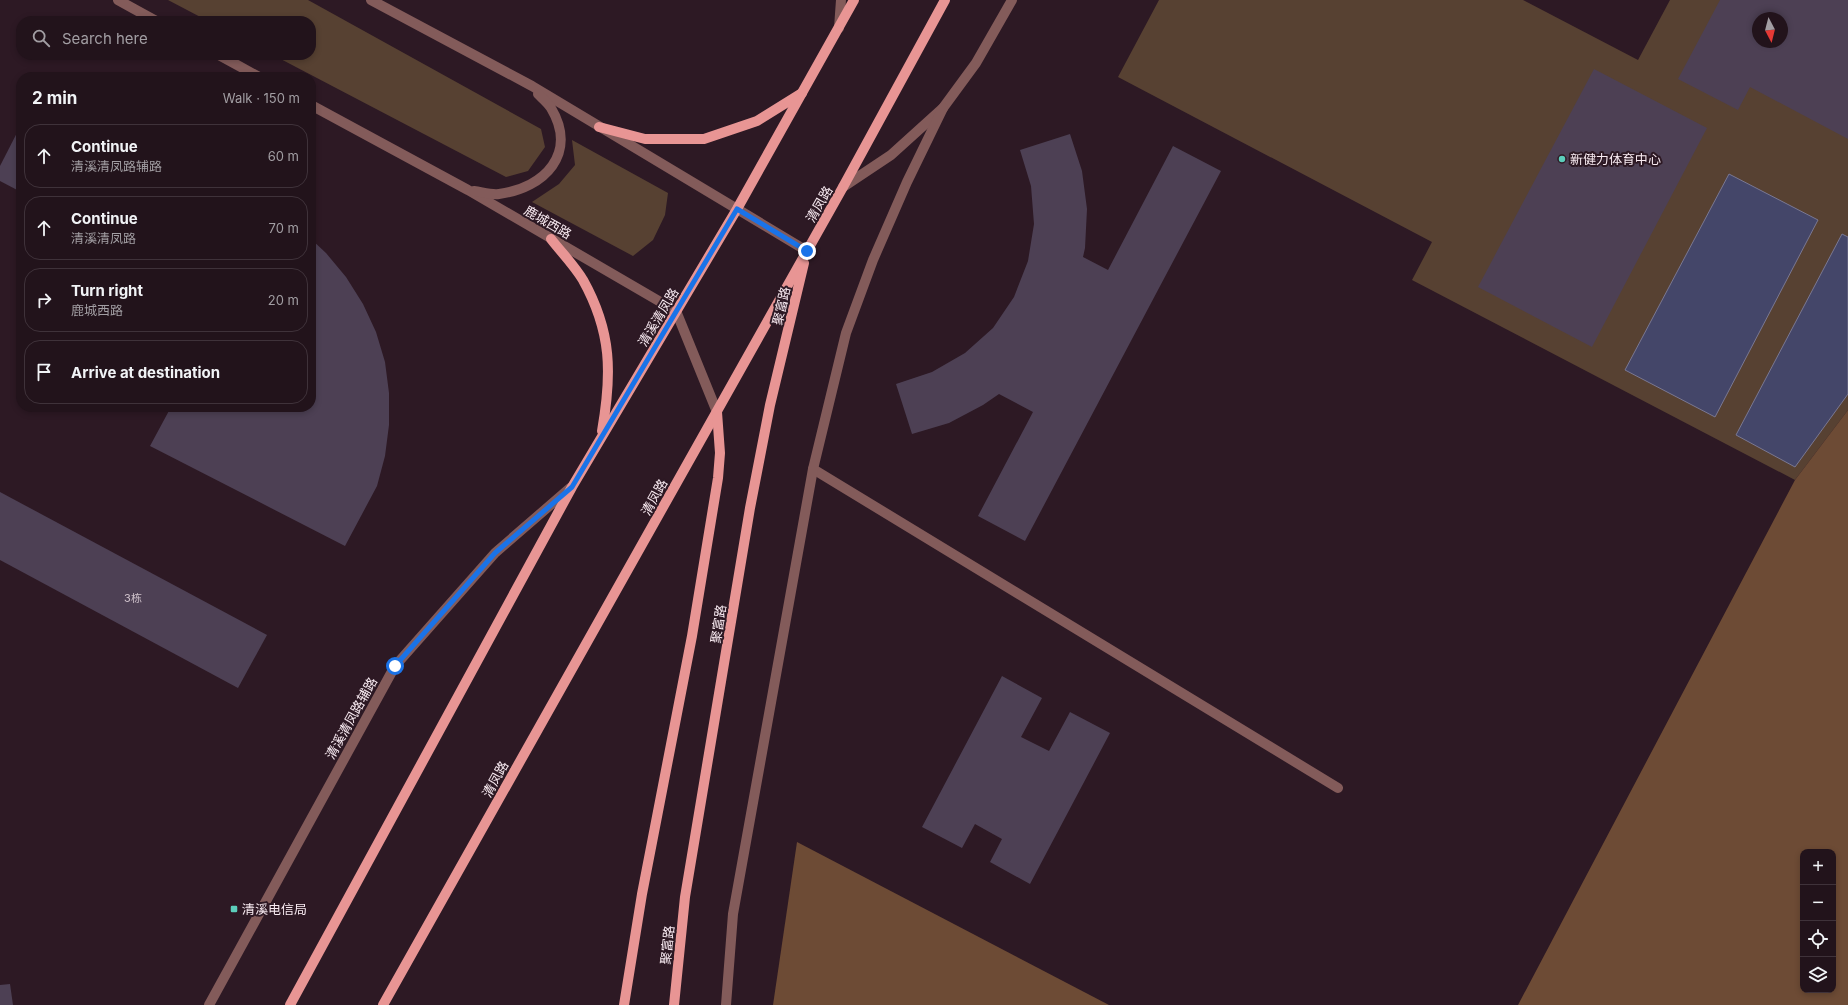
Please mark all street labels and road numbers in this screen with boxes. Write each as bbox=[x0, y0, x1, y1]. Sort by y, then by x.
street label: 清凤路 bbox=[802, 183, 836, 225]
street label: 鹿城西路 bbox=[521, 202, 575, 242]
street label: 清溪清凤路 bbox=[634, 285, 682, 349]
street label: 聚富路 bbox=[769, 285, 793, 327]
street label: 清凤路 bbox=[638, 476, 670, 518]
street label: 聚富路 bbox=[707, 603, 729, 645]
street label: 清溪清凤路辅路 bbox=[322, 674, 380, 762]
street label: 清凤路 bbox=[479, 758, 511, 800]
street label: 聚富路 bbox=[657, 925, 677, 965]

